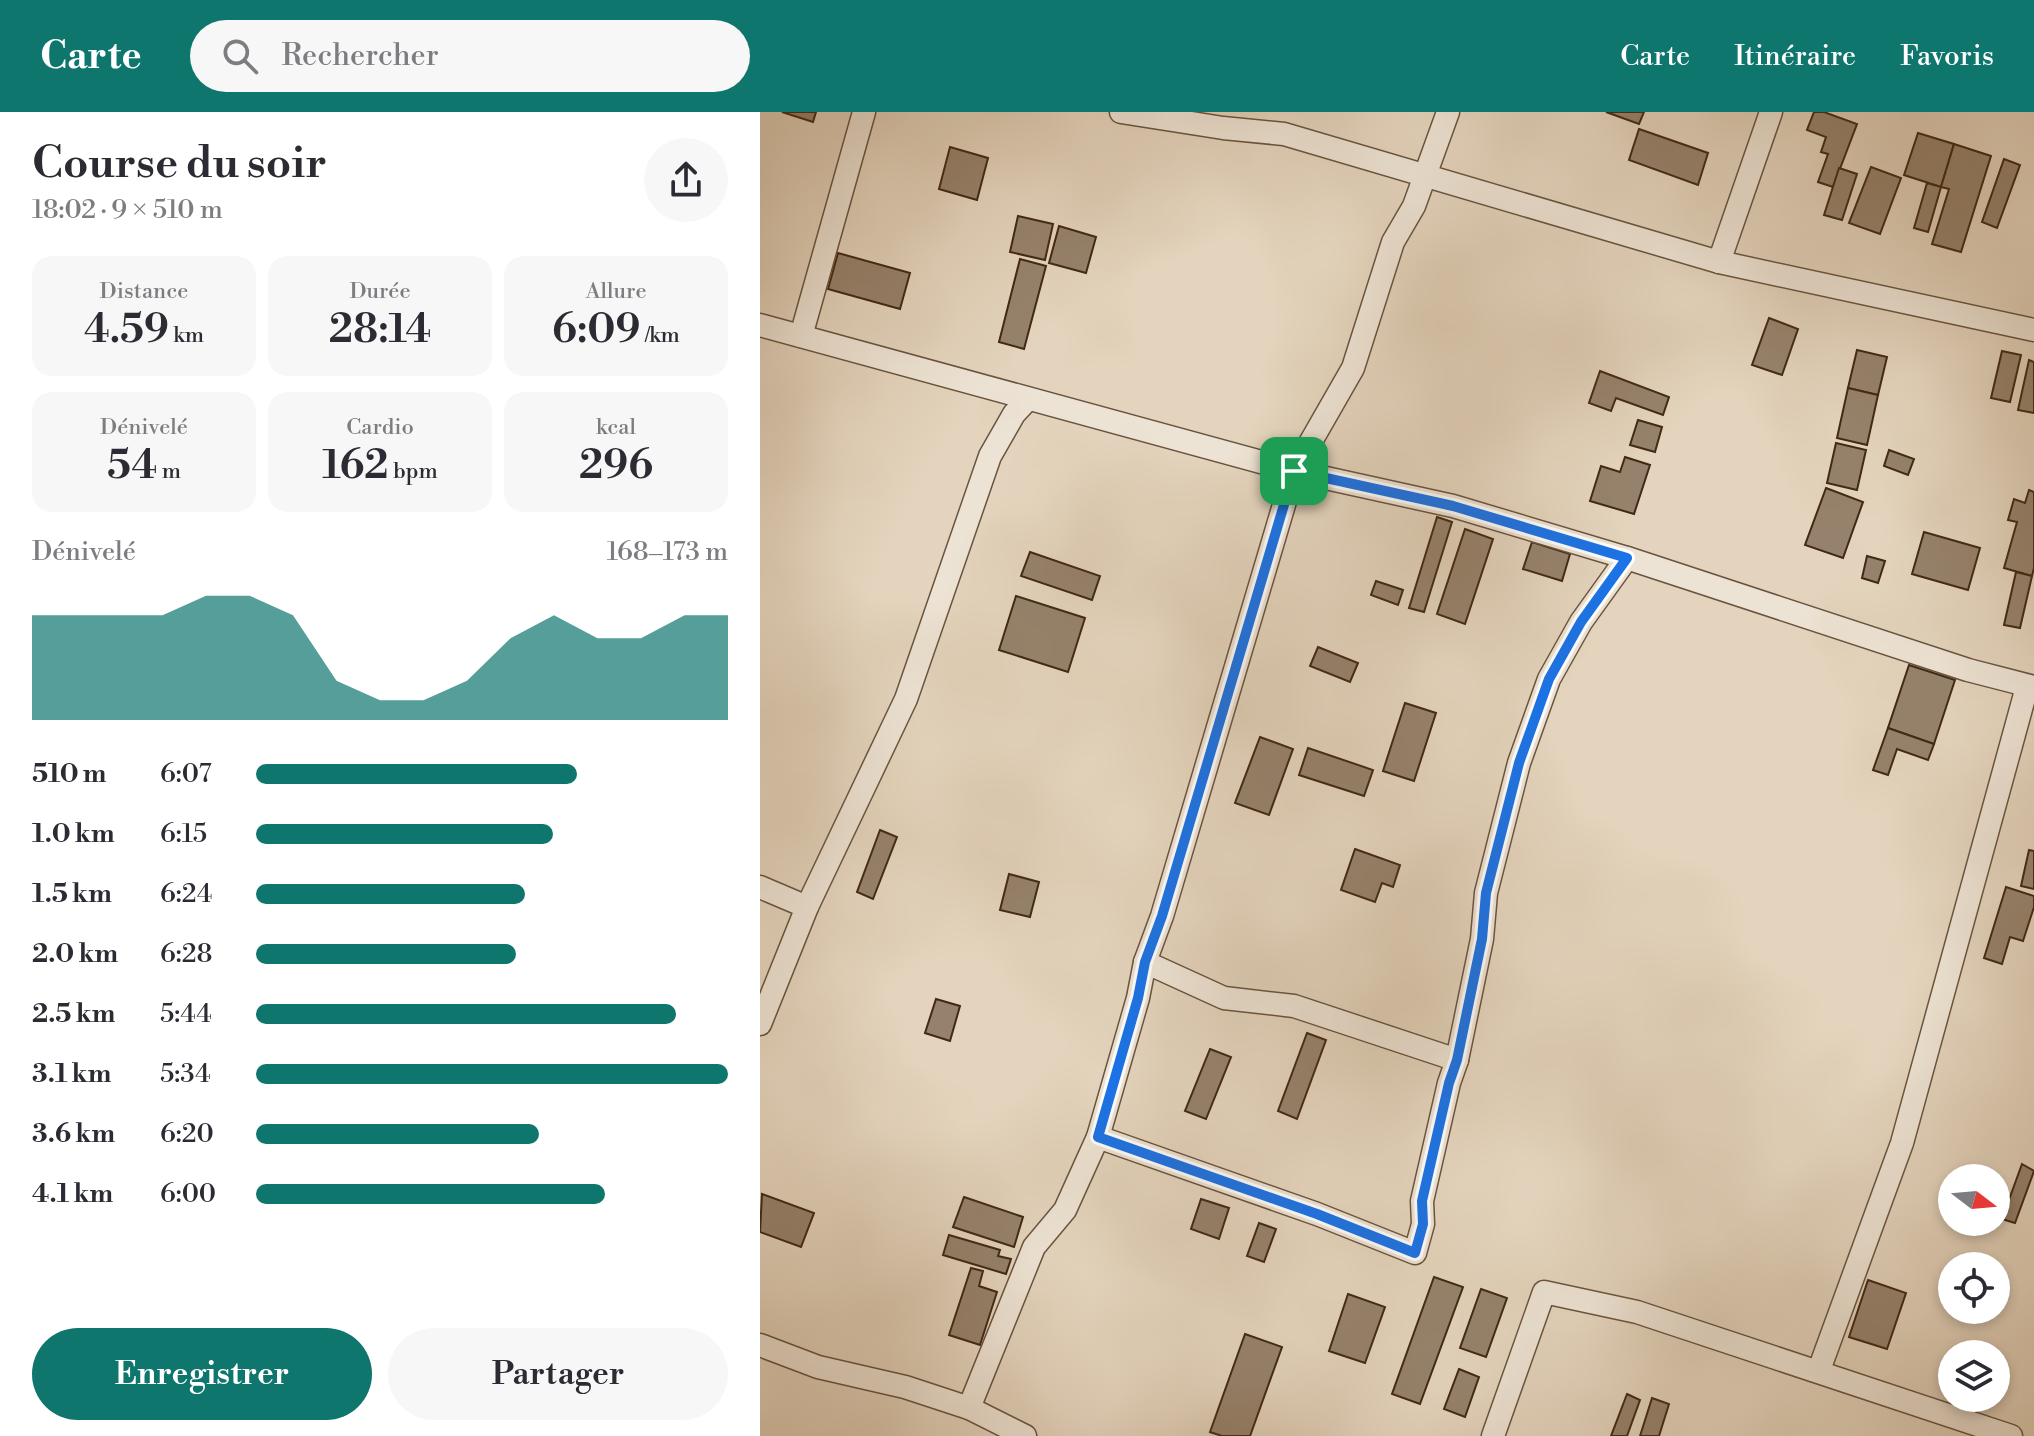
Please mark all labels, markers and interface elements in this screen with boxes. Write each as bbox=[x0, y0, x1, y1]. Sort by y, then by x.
search box bbox=[190, 20, 750, 92]
text: Carte bbox=[40, 33, 142, 80]
icon: search bbox=[218, 34, 262, 78]
text: Rechercher bbox=[282, 37, 439, 75]
text: Carte bbox=[1620, 39, 1690, 74]
text: Itinéraire bbox=[1734, 39, 1856, 74]
text: Favoris bbox=[1900, 39, 1994, 74]
text: Course du soir bbox=[32, 136, 327, 191]
button: share bbox=[644, 138, 728, 222]
text: 18:02 · 9 × 510 m bbox=[32, 194, 223, 226]
text: Distance bbox=[100, 278, 188, 305]
text: Durée bbox=[349, 278, 411, 305]
text: Allure bbox=[585, 278, 647, 305]
text: 4.59 bbox=[84, 305, 169, 355]
text: 28:14 bbox=[329, 305, 431, 355]
text: 6:09 bbox=[552, 305, 640, 355]
text: km bbox=[169, 322, 204, 349]
text: /km bbox=[640, 322, 680, 349]
text: Dénivelé bbox=[100, 414, 188, 441]
text: Cardio bbox=[346, 414, 414, 441]
text: kcal bbox=[596, 414, 636, 441]
pin bbox=[1260, 437, 1328, 505]
text: 54 bbox=[107, 441, 157, 491]
text: 162 bbox=[322, 441, 389, 491]
text: 296 bbox=[579, 441, 653, 491]
icon: arrive bbox=[1272, 449, 1316, 493]
text: m bbox=[157, 458, 181, 485]
text: bpm bbox=[389, 458, 438, 485]
text: Dénivelé bbox=[32, 536, 136, 568]
text: 168–173 m bbox=[607, 536, 728, 568]
text: 510 m bbox=[32, 758, 107, 790]
text: 6:07 bbox=[160, 758, 212, 790]
text: 1.0 km bbox=[32, 818, 115, 850]
text: 6:15 bbox=[160, 818, 207, 850]
text: 1.5 km bbox=[32, 878, 112, 910]
text: 6:24 bbox=[160, 878, 212, 910]
text: 2.0 km bbox=[32, 938, 118, 970]
text: 6:28 bbox=[160, 938, 212, 970]
text: 2.5 km bbox=[32, 998, 115, 1030]
text: 5:44 bbox=[160, 998, 212, 1030]
text: 3.1 km bbox=[32, 1058, 111, 1090]
text: 5:34 bbox=[160, 1058, 210, 1090]
text: 3.6 km bbox=[32, 1118, 115, 1150]
text: 6:20 bbox=[160, 1118, 214, 1150]
north arrow bbox=[1938, 1164, 2010, 1236]
map controls bbox=[1938, 1164, 2010, 1412]
text: 4.1 km bbox=[32, 1178, 113, 1210]
text: 6:00 bbox=[160, 1178, 216, 1210]
button: locate bbox=[1938, 1252, 2010, 1324]
button: Enregistrer bbox=[32, 1328, 372, 1420]
button: Partager bbox=[388, 1328, 728, 1420]
button: layers bbox=[1938, 1340, 2010, 1412]

